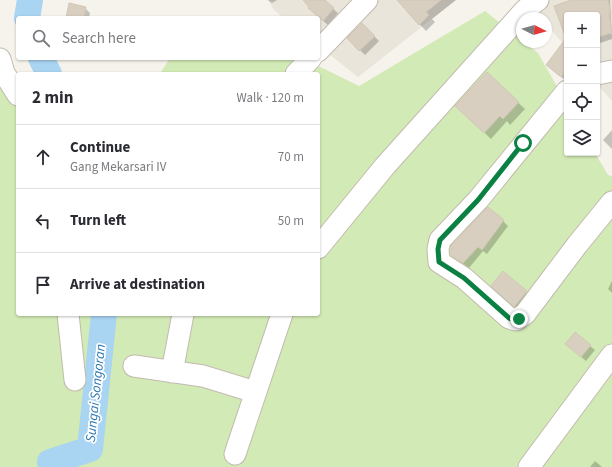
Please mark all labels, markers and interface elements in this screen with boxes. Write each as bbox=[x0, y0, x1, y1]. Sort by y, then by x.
north arrow bbox=[516, 12, 552, 48]
map controls bbox=[564, 12, 600, 156]
button: + bbox=[564, 12, 600, 48]
search box bbox=[16, 16, 320, 60]
icon: search bbox=[30, 27, 52, 49]
text: Search here bbox=[62, 28, 136, 49]
button: − bbox=[564, 48, 600, 84]
button: locate bbox=[564, 84, 600, 120]
text: 2 min bbox=[32, 86, 73, 110]
text: Walk · 120 m bbox=[236, 89, 304, 107]
button: layers bbox=[564, 120, 600, 156]
route start bbox=[514, 134, 532, 152]
text: Continue bbox=[70, 137, 130, 158]
icon: ahead bbox=[32, 146, 54, 168]
text: 70 m bbox=[278, 148, 304, 166]
text: Gang Mekarsari IV bbox=[70, 158, 166, 176]
icon: left bbox=[32, 210, 54, 232]
text: Turn left bbox=[70, 210, 126, 231]
text: 50 m bbox=[278, 212, 304, 230]
icon: arrive bbox=[32, 274, 54, 296]
text: Arrive at destination bbox=[70, 274, 205, 295]
route end bbox=[510, 310, 528, 328]
water label: Sungai Songoran bbox=[81, 343, 111, 443]

